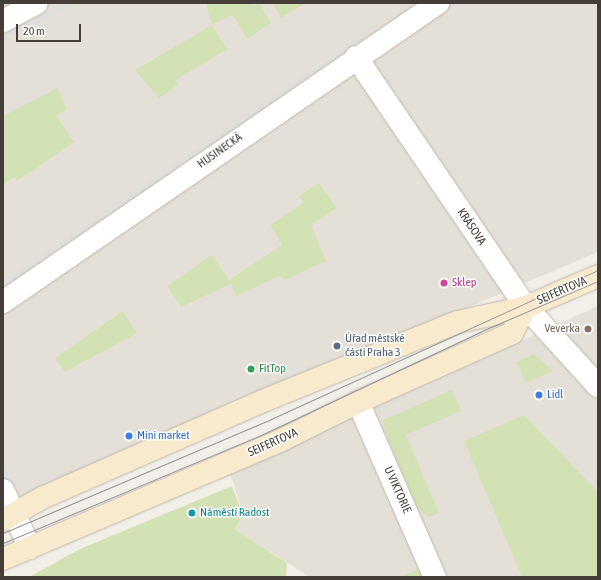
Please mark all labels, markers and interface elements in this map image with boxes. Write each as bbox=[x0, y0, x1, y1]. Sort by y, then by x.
scale bar bbox=[18, 16, 83, 42]
text: 20 m bbox=[23, 24, 45, 38]
street label: HUSINECKÁ bbox=[195, 130, 245, 172]
street label: KRÁSOVA bbox=[454, 206, 488, 248]
street label: SEIFERTOVA bbox=[535, 274, 589, 308]
place label: Sklep bbox=[452, 276, 477, 290]
marker: Sklep bbox=[439, 278, 449, 288]
place label: Veverka bbox=[544, 322, 580, 336]
marker: Veverka bbox=[583, 324, 593, 334]
place label: Úřad městské části Praha 3 bbox=[345, 332, 405, 360]
marker: Úřad městské části Praha 3 bbox=[332, 341, 342, 351]
place label: FitTop bbox=[259, 362, 286, 376]
marker: FitTop bbox=[246, 364, 256, 374]
place label: Lidl bbox=[547, 388, 563, 402]
marker: Lidl bbox=[534, 390, 544, 400]
street label: SEIFERTOVA bbox=[246, 426, 300, 460]
place label: Mini market bbox=[137, 429, 190, 443]
marker: Mini market bbox=[124, 431, 134, 441]
street label: U VIKTORIE bbox=[380, 464, 414, 516]
place label: Náměstí Radost bbox=[200, 506, 269, 520]
marker: Náměstí Radost bbox=[187, 508, 197, 518]

